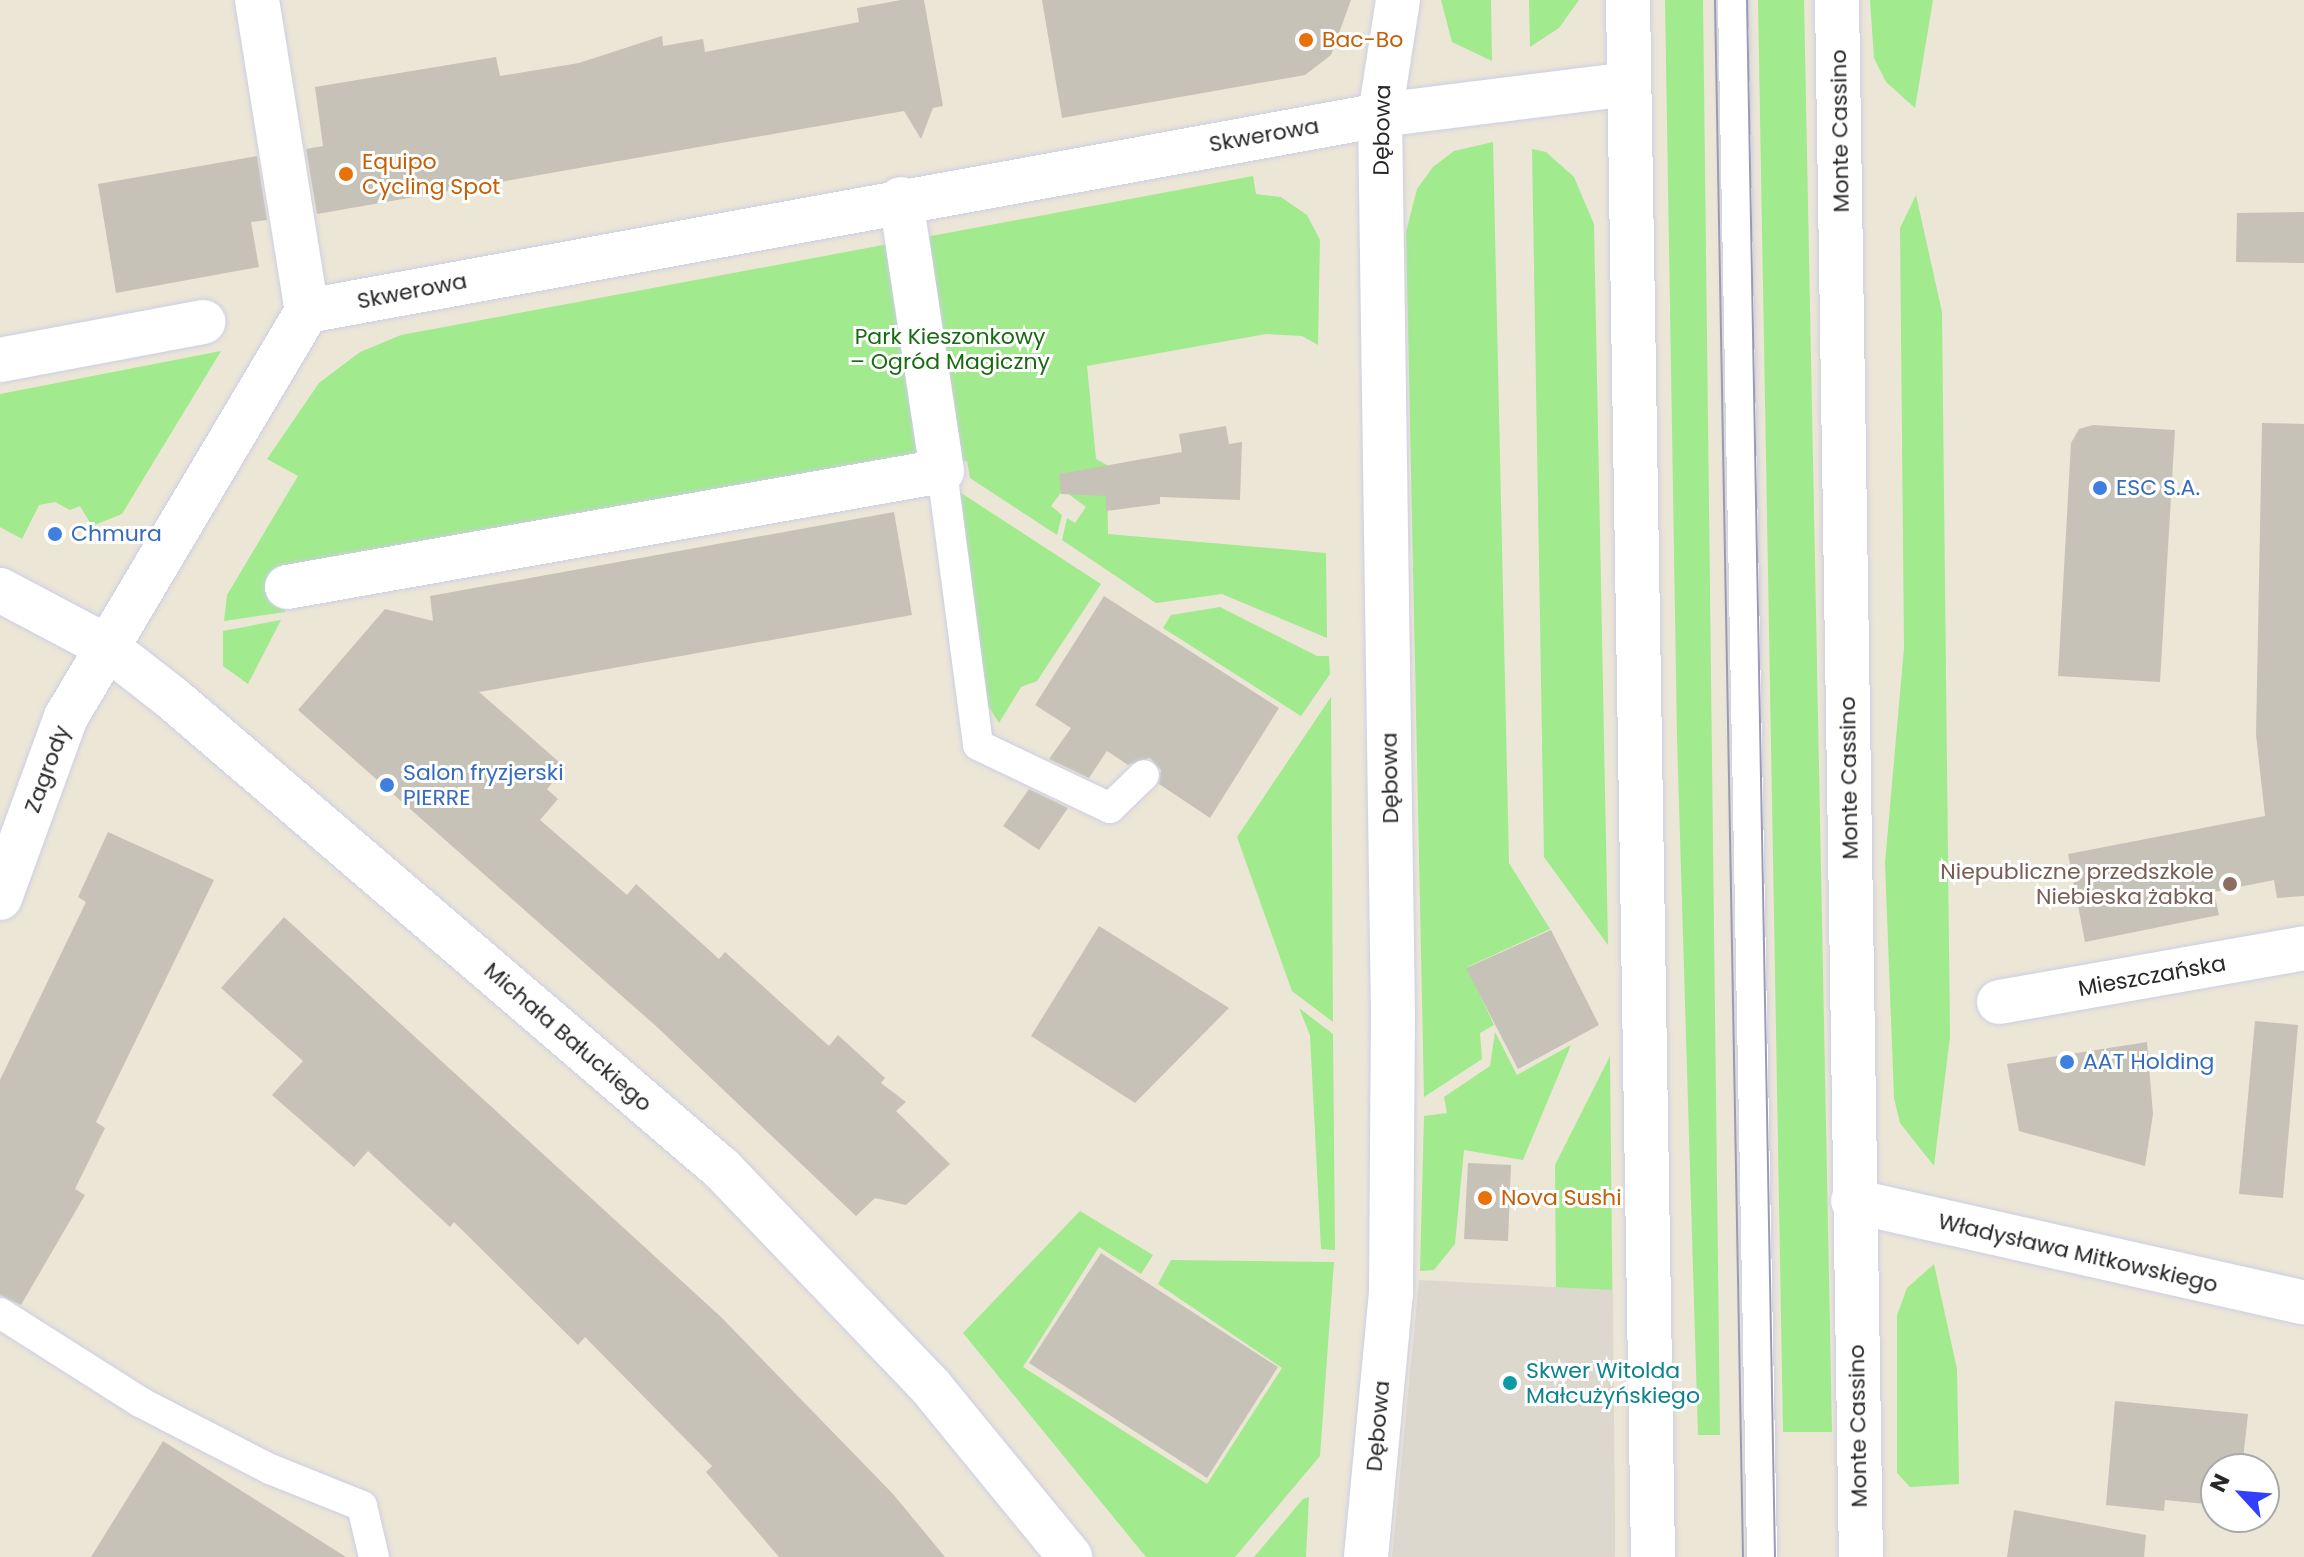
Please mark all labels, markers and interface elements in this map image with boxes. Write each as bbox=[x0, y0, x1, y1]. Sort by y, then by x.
place label: Bac-Bo bbox=[1322, 27, 1403, 53]
marker: Bac-Bo bbox=[1297, 31, 1315, 49]
street label: Monte Cassino bbox=[1825, 49, 1855, 213]
street label: Dębowa bbox=[1368, 84, 1396, 176]
street label: Skwerowa bbox=[1207, 112, 1321, 158]
place label: Equipo Cycling Spot bbox=[362, 148, 500, 200]
marker: Equipo Cycling Spot bbox=[337, 165, 355, 183]
street label: Skwerowa bbox=[355, 267, 469, 315]
park label: Park Kieszonkowy – Ogród Magiczny bbox=[850, 323, 1050, 374]
place label: ESC S.A. bbox=[2116, 475, 2200, 501]
marker: ESC S.A. bbox=[2091, 479, 2109, 497]
place label: Chmura bbox=[71, 521, 162, 547]
marker: Chmura bbox=[46, 525, 64, 543]
street label: Monte Cassino bbox=[1834, 696, 1864, 860]
street label: Zagrody bbox=[19, 722, 75, 816]
street label: Dębowa bbox=[1376, 732, 1404, 824]
place label: Salon fryzjerski PIERRE bbox=[403, 759, 564, 810]
marker: Salon fryzjerski PIERRE bbox=[378, 776, 396, 794]
place label: Niepubliczne przedszkole Niebieska żabka bbox=[1940, 858, 2214, 910]
marker: Niepubliczne przedszkole Niebieska żabka bbox=[2221, 875, 2239, 893]
street label: Mieszczańska bbox=[2076, 950, 2228, 1002]
street label: Michała Bałuckiego bbox=[479, 957, 657, 1117]
place label: AAT Holding bbox=[2083, 1049, 2214, 1075]
marker: AAT Holding bbox=[2058, 1053, 2076, 1071]
place label: Nova Sushi bbox=[1501, 1185, 1622, 1211]
marker: Nova Sushi bbox=[1476, 1189, 1494, 1207]
street label: Władysława Mitkowskiego bbox=[1935, 1208, 2221, 1298]
street label: Monte Cassino bbox=[1843, 1344, 1873, 1508]
place label: Skwer Witolda Małcużyńskiego bbox=[1526, 1357, 1700, 1408]
marker: Skwer Witolda Małcużyńskiego bbox=[1501, 1374, 1519, 1392]
street label: Dębowa bbox=[1361, 1379, 1395, 1473]
north arrow bbox=[2200, 1453, 2280, 1533]
text: N bbox=[2202, 1469, 2237, 1497]

